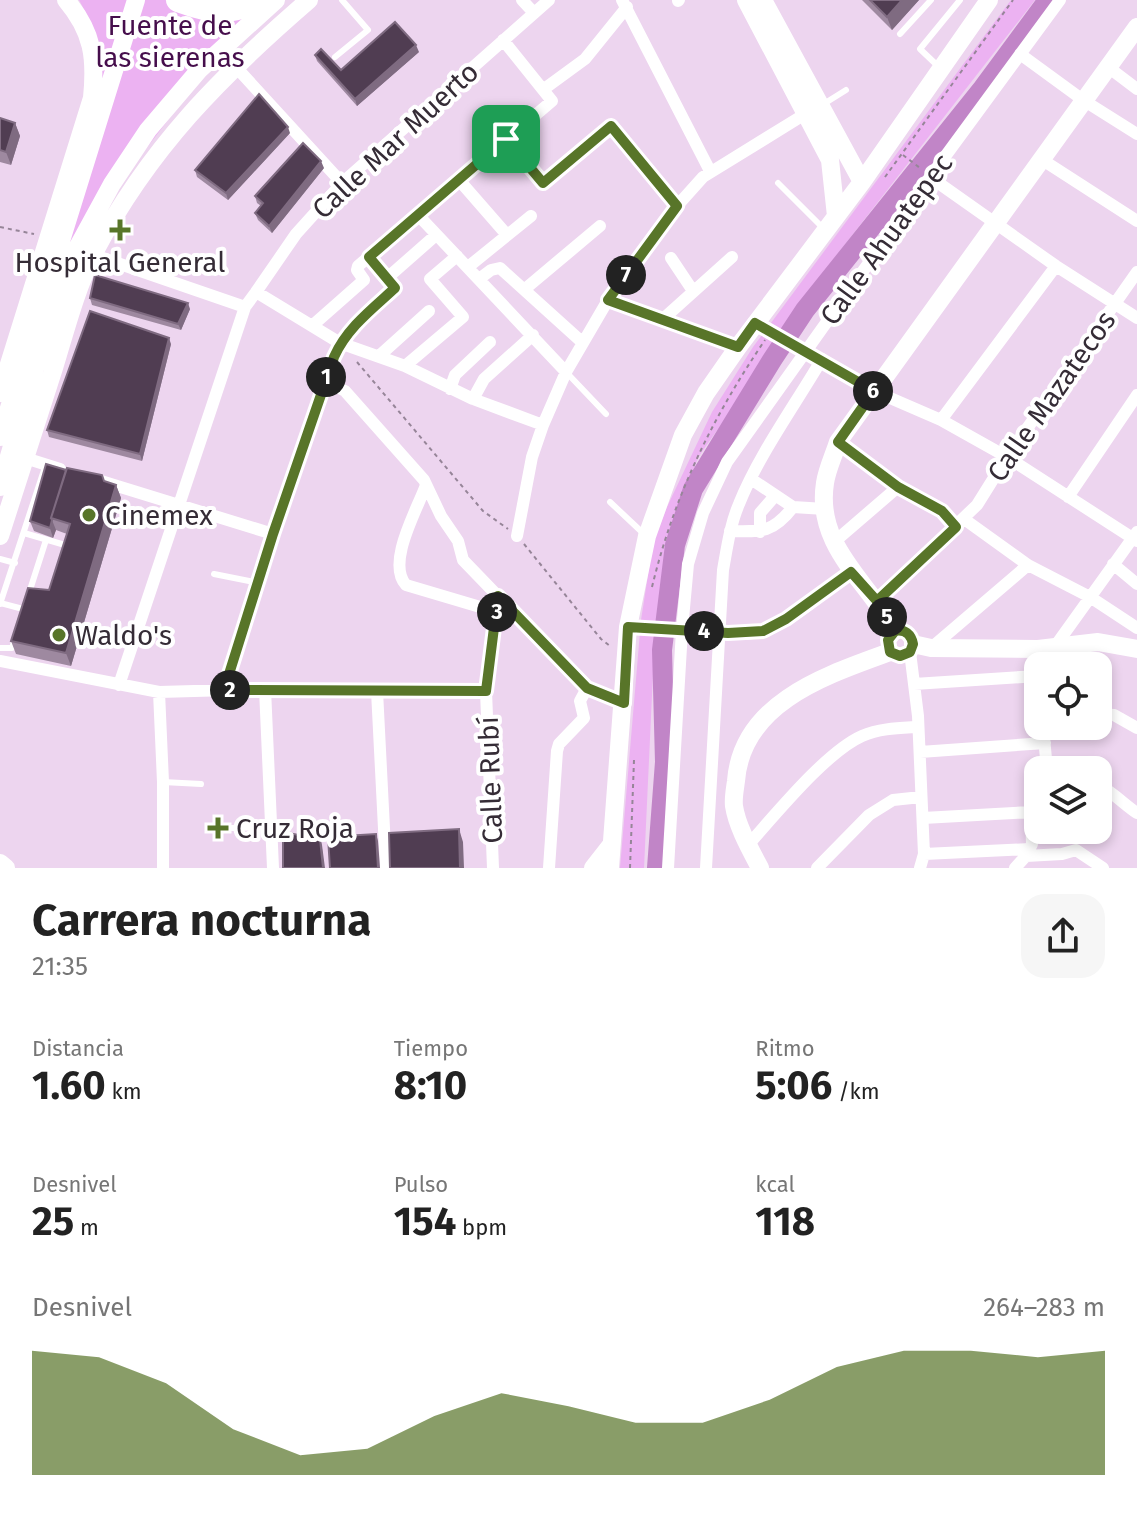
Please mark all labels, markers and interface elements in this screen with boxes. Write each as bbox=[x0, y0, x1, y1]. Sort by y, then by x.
park label: Fuente de las sierenas bbox=[95, 9, 245, 74]
street label: Calle Mar Muerto bbox=[306, 55, 485, 226]
pin bbox=[472, 105, 540, 173]
icon: arrive bbox=[484, 117, 528, 161]
street label: Calle Ahuatepec bbox=[813, 147, 960, 331]
marker: Hospital General bbox=[109, 219, 131, 241]
place label: Hospital General bbox=[14, 246, 226, 279]
pin: 7 bbox=[606, 255, 646, 295]
text: 7 bbox=[621, 261, 631, 288]
street label: Calle Mazatecos bbox=[980, 305, 1122, 488]
pin: 1 bbox=[306, 357, 346, 397]
text: 1 bbox=[321, 363, 331, 390]
pin: 6 bbox=[853, 371, 893, 411]
text: 6 bbox=[867, 377, 879, 404]
place label: Cinemex bbox=[105, 499, 213, 532]
marker: Cinemex bbox=[80, 506, 98, 524]
pin: 3 bbox=[477, 592, 517, 632]
pin: 5 bbox=[867, 597, 907, 637]
text: 3 bbox=[491, 598, 503, 625]
text: 5 bbox=[881, 603, 893, 630]
pin: 4 bbox=[684, 611, 724, 651]
text: 4 bbox=[698, 617, 710, 644]
place label: Waldo's bbox=[75, 619, 172, 652]
marker: Waldo's bbox=[50, 626, 68, 644]
map controls bbox=[1024, 652, 1112, 844]
button: locate bbox=[1024, 652, 1112, 740]
pin: 2 bbox=[210, 670, 250, 710]
text: 2 bbox=[224, 676, 236, 703]
street label: Calle Rubí bbox=[472, 716, 509, 844]
button: layers bbox=[1024, 756, 1112, 844]
place label: Cruz Roja bbox=[236, 812, 354, 845]
marker: Cruz Roja bbox=[207, 817, 229, 839]
text: Carrera nocturna bbox=[32, 894, 371, 947]
button: share bbox=[1021, 894, 1105, 978]
text: 21:35 bbox=[32, 951, 88, 982]
text: Distancia bbox=[32, 1035, 124, 1062]
text: Tiempo bbox=[394, 1035, 468, 1062]
text: Ritmo bbox=[755, 1035, 815, 1062]
text: 1.60 bbox=[32, 1062, 106, 1110]
text: 8:10 bbox=[394, 1062, 467, 1110]
text: 5:06 bbox=[755, 1062, 832, 1110]
text: km bbox=[106, 1078, 142, 1105]
text: /km bbox=[832, 1078, 880, 1105]
text: Desnivel bbox=[32, 1171, 117, 1198]
text: Pulso bbox=[394, 1171, 448, 1198]
text: kcal bbox=[755, 1171, 795, 1198]
text: 25 bbox=[32, 1198, 74, 1246]
text: 154 bbox=[394, 1198, 456, 1246]
text: 118 bbox=[755, 1198, 815, 1246]
text: m bbox=[74, 1214, 99, 1241]
text: bpm bbox=[456, 1214, 507, 1241]
text: Desnivel bbox=[32, 1292, 132, 1323]
text: 264–283 m bbox=[983, 1292, 1105, 1323]

